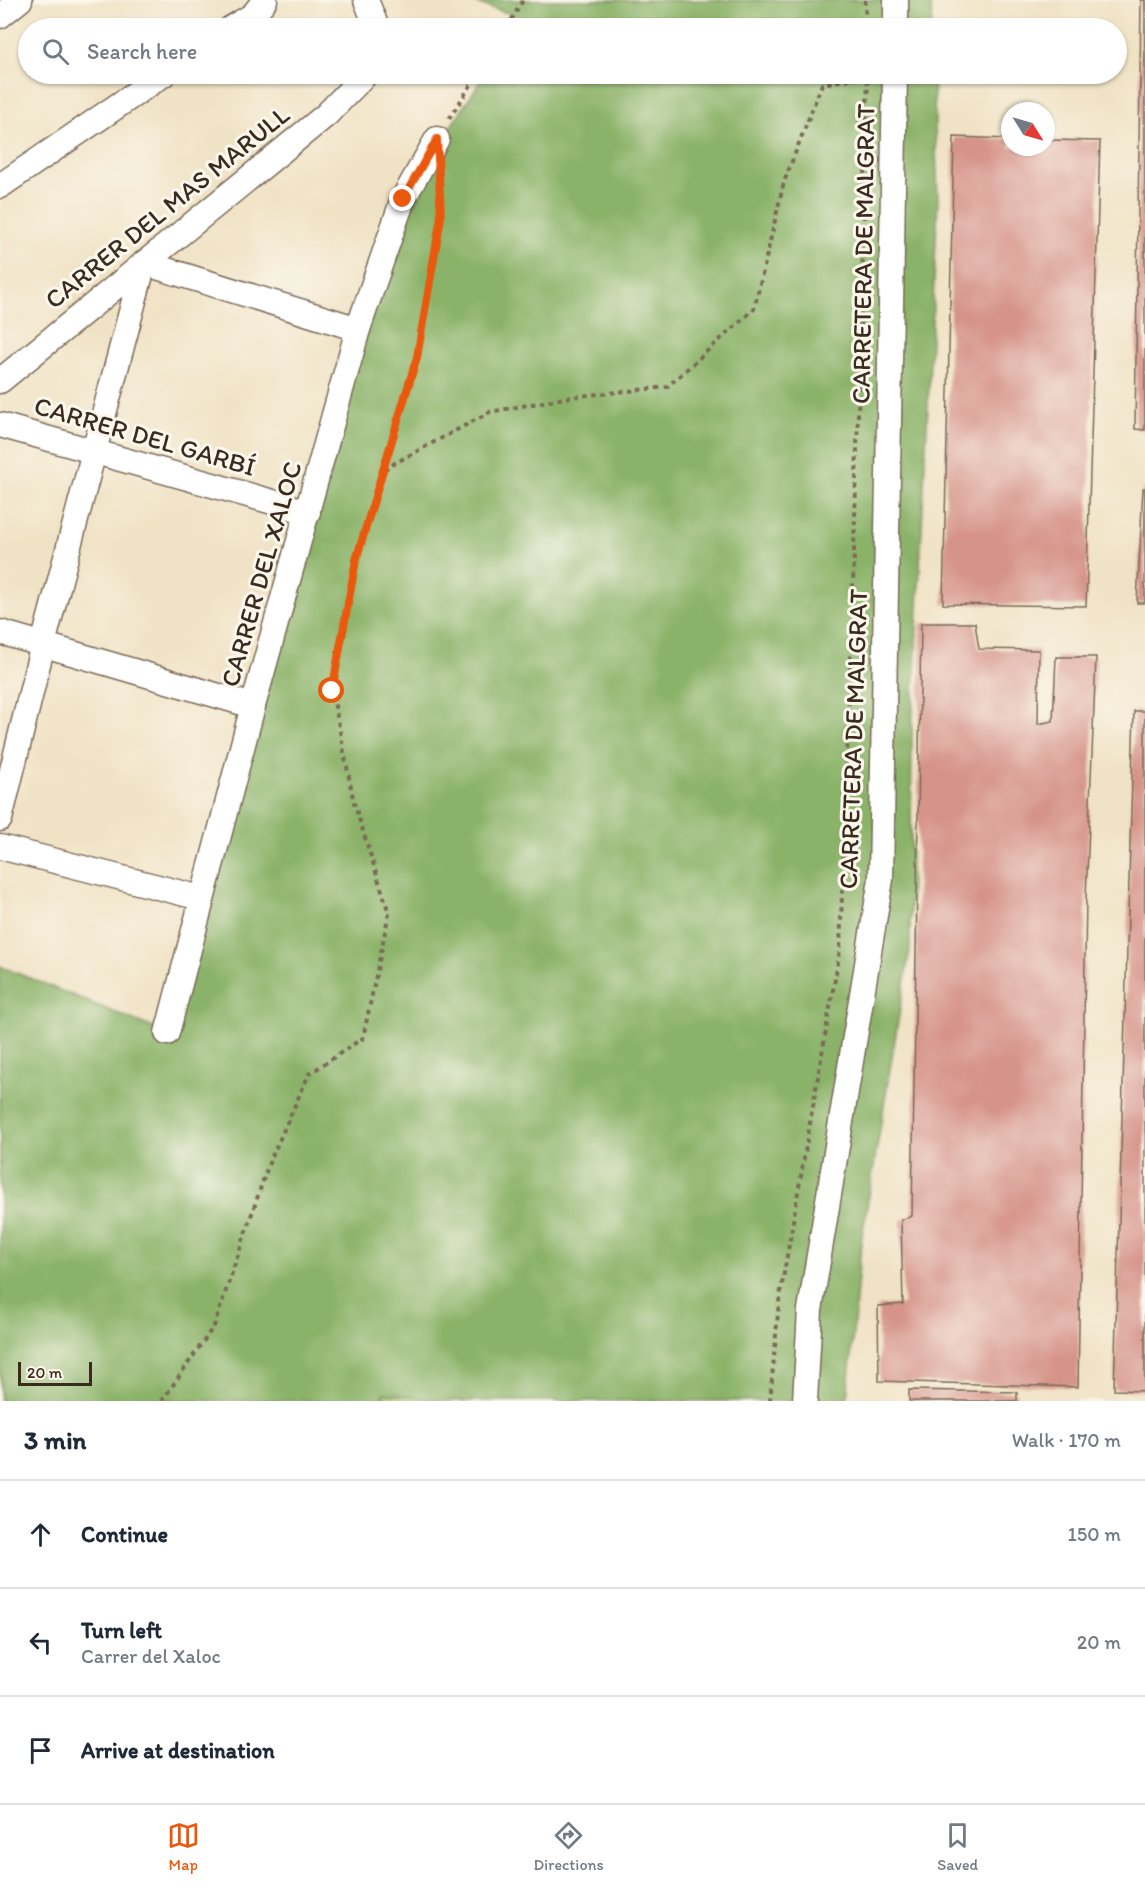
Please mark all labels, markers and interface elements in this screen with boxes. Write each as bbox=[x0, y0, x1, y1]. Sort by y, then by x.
search box bbox=[18, 18, 1127, 84]
icon: search bbox=[39, 35, 72, 68]
text: Search here bbox=[87, 38, 197, 65]
street label: CARRER DEL MAS MARULL bbox=[38, 99, 296, 315]
north arrow bbox=[1001, 102, 1055, 156]
street label: CARRETERA DE MALGRAT bbox=[844, 103, 882, 404]
route end bbox=[389, 185, 415, 211]
street label: CARRER DEL GARBÍ bbox=[31, 389, 259, 483]
street label: CARRER DEL XALOC bbox=[213, 457, 309, 691]
street label: CARRETERA DE MALGRAT bbox=[832, 588, 874, 890]
route start bbox=[318, 677, 344, 703]
scale bar bbox=[18, 1359, 92, 1386]
text: 20 m bbox=[27, 1363, 62, 1382]
text: 3 min bbox=[24, 1424, 86, 1456]
text: Walk · 170 m bbox=[1012, 1428, 1121, 1452]
icon: ahead bbox=[24, 1518, 57, 1551]
text: Continue bbox=[81, 1521, 168, 1548]
text: 150 m bbox=[1068, 1522, 1121, 1546]
text: Turn left bbox=[81, 1617, 162, 1644]
icon: left bbox=[24, 1626, 57, 1659]
text: 20 m bbox=[1077, 1630, 1121, 1654]
text: Carrer del Xaloc bbox=[81, 1644, 221, 1668]
icon: arrive bbox=[24, 1734, 57, 1767]
text: Arrive at destination bbox=[81, 1737, 275, 1764]
tab: Map bbox=[167, 1819, 200, 1874]
tab: Directions bbox=[533, 1819, 604, 1874]
tab: Saved bbox=[937, 1819, 978, 1874]

